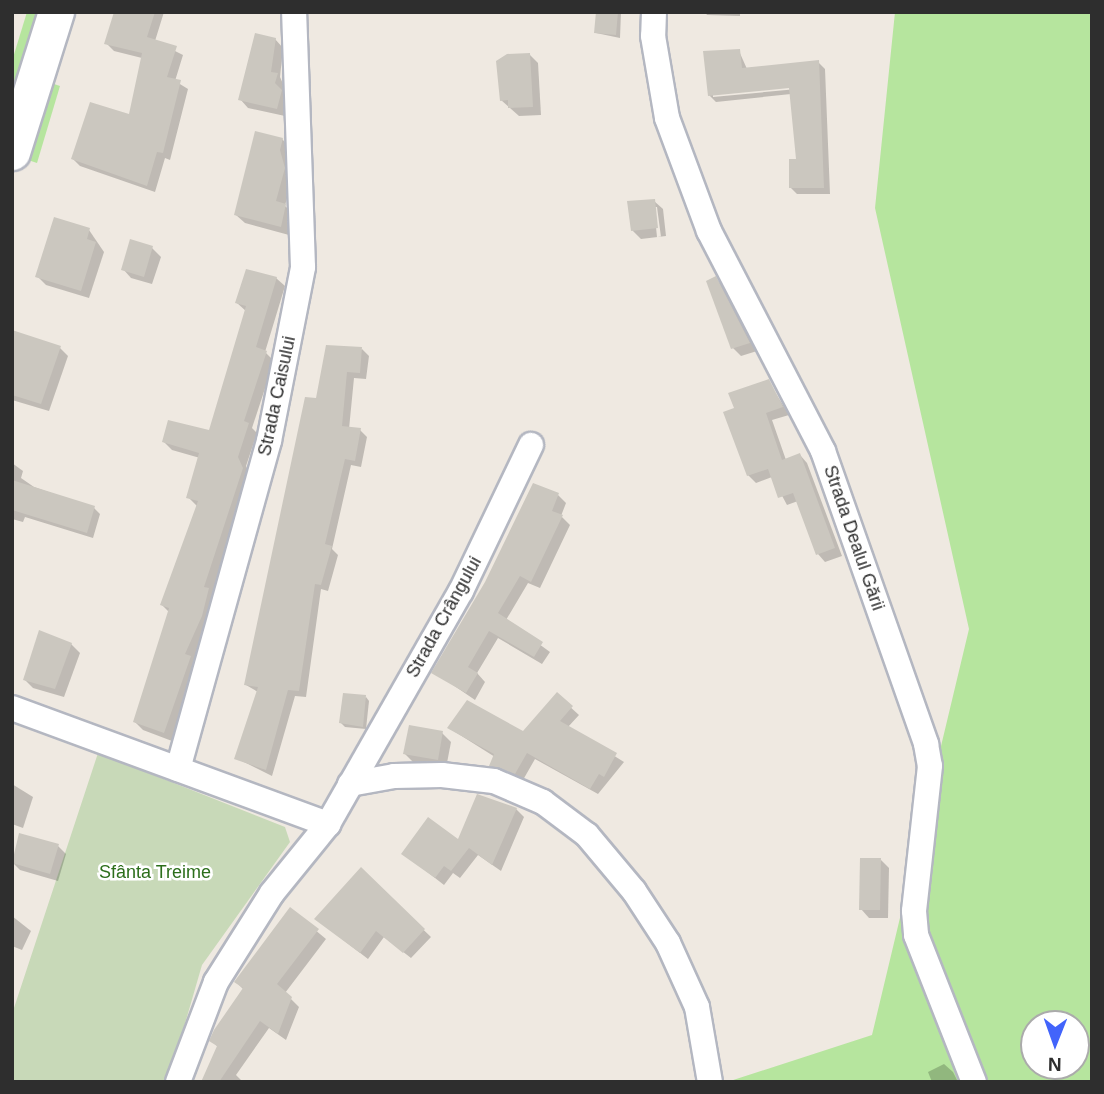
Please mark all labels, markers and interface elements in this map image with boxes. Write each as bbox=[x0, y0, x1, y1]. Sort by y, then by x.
street label: Strada Caisului bbox=[254, 334, 300, 458]
street label: Strada Dealul Gării bbox=[819, 463, 889, 613]
street label: Strada Crângului bbox=[402, 553, 486, 681]
park label: Sfânta Treime bbox=[99, 861, 211, 883]
north arrow bbox=[1020, 1010, 1090, 1080]
text: N bbox=[1048, 1054, 1062, 1075]

